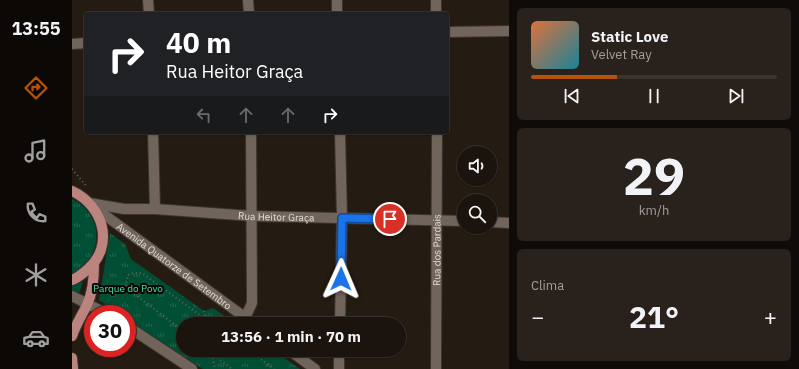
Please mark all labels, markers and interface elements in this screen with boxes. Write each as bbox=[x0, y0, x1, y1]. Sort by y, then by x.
text: 13:55 bbox=[11, 17, 61, 40]
text: 40 m bbox=[166, 24, 231, 61]
text: Static Love bbox=[591, 27, 668, 46]
icon: right bbox=[100, 28, 152, 80]
text: Velvet Ray bbox=[591, 46, 652, 63]
text: Rua Heitor Graça bbox=[166, 60, 303, 83]
icon: directions bbox=[22, 74, 50, 102]
icon: previous bbox=[561, 85, 583, 107]
icon: pause bbox=[643, 85, 665, 107]
icon: next bbox=[725, 85, 747, 107]
icon: left bbox=[193, 104, 215, 126]
icon: ahead bbox=[235, 104, 257, 126]
icon: ahead bbox=[277, 104, 299, 126]
icon: right bbox=[319, 104, 341, 126]
icon: music bbox=[22, 137, 50, 165]
text: 29 bbox=[623, 142, 685, 209]
map controls bbox=[457, 146, 497, 234]
button: sound bbox=[457, 146, 497, 186]
button: search bbox=[457, 194, 497, 234]
icon: phone bbox=[22, 199, 50, 227]
pin bbox=[373, 202, 407, 236]
text: km/h bbox=[639, 202, 669, 219]
icon: arrive bbox=[379, 208, 401, 230]
street label: Rua Heitor Graça bbox=[238, 209, 315, 224]
street label: Rua dos Pardais bbox=[430, 214, 444, 286]
street label: Avenida Quatorze de Setembro bbox=[114, 220, 234, 313]
position arrow bbox=[320, 258, 362, 300]
icon: climate bbox=[22, 261, 50, 289]
text: Clima bbox=[531, 277, 564, 294]
park label: Parque do Povo bbox=[93, 282, 163, 295]
text: 21° bbox=[629, 297, 679, 336]
text: − bbox=[531, 302, 544, 331]
text: + bbox=[764, 302, 777, 331]
speed limit sign: 30 bbox=[84, 305, 136, 357]
icon: car bbox=[22, 324, 50, 352]
text: 13:56 · 1 min · 70 m bbox=[221, 327, 361, 346]

